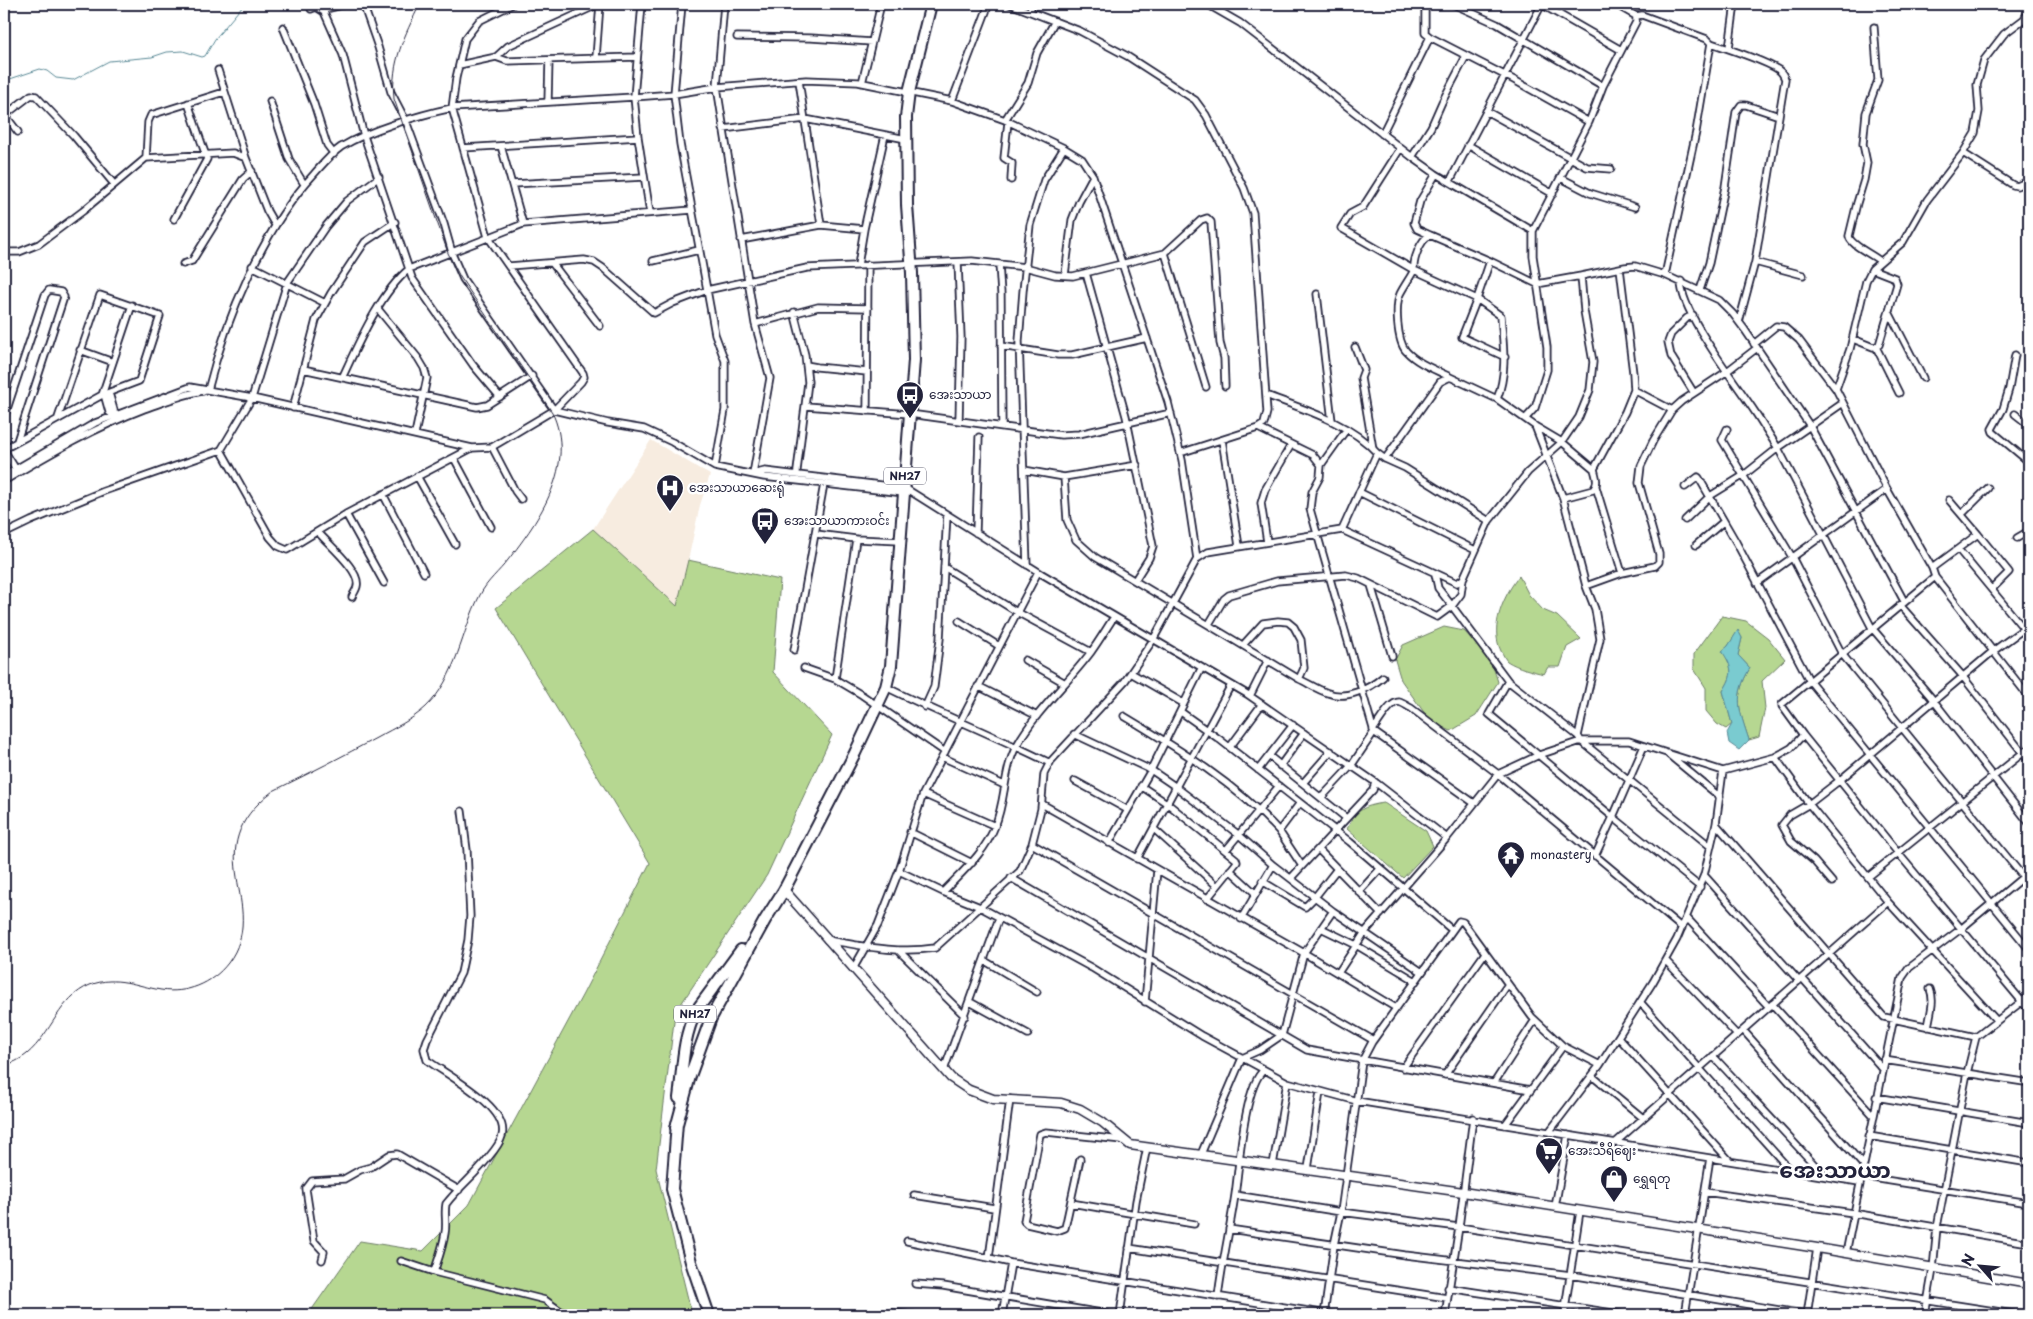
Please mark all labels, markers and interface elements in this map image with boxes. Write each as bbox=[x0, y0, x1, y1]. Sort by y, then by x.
bus stop icon: အေးသာယာ bbox=[895, 380, 925, 419]
place label: အေးသာယာ bbox=[929, 385, 991, 403]
road number: NH27 bbox=[884, 468, 926, 484]
hospital icon: အေးသာယာဆေးရုံ bbox=[655, 473, 685, 512]
place label: အေးသာယာဆေးရုံ bbox=[689, 478, 785, 498]
bus stop icon: အေးသာယာကားဝင်း bbox=[750, 506, 780, 545]
place label: အေးသာယာကားဝင်း bbox=[784, 511, 889, 529]
temple icon: monastery bbox=[1496, 840, 1526, 879]
place label: monastery bbox=[1530, 845, 1592, 863]
road number: NH27 bbox=[674, 1006, 716, 1022]
supermarket icon: အေးသီရိဈေး bbox=[1534, 1136, 1564, 1175]
place label: အေးသီရိဈေး bbox=[1568, 1141, 1636, 1161]
district label: အေးသာယာ bbox=[1779, 1152, 1891, 1185]
shop icon: ရွှေရတု bbox=[1599, 1164, 1629, 1203]
place label: ရွှေရတု bbox=[1633, 1169, 1670, 1189]
north arrow bbox=[1956, 1242, 2006, 1292]
text: N bbox=[1956, 1250, 1980, 1270]

